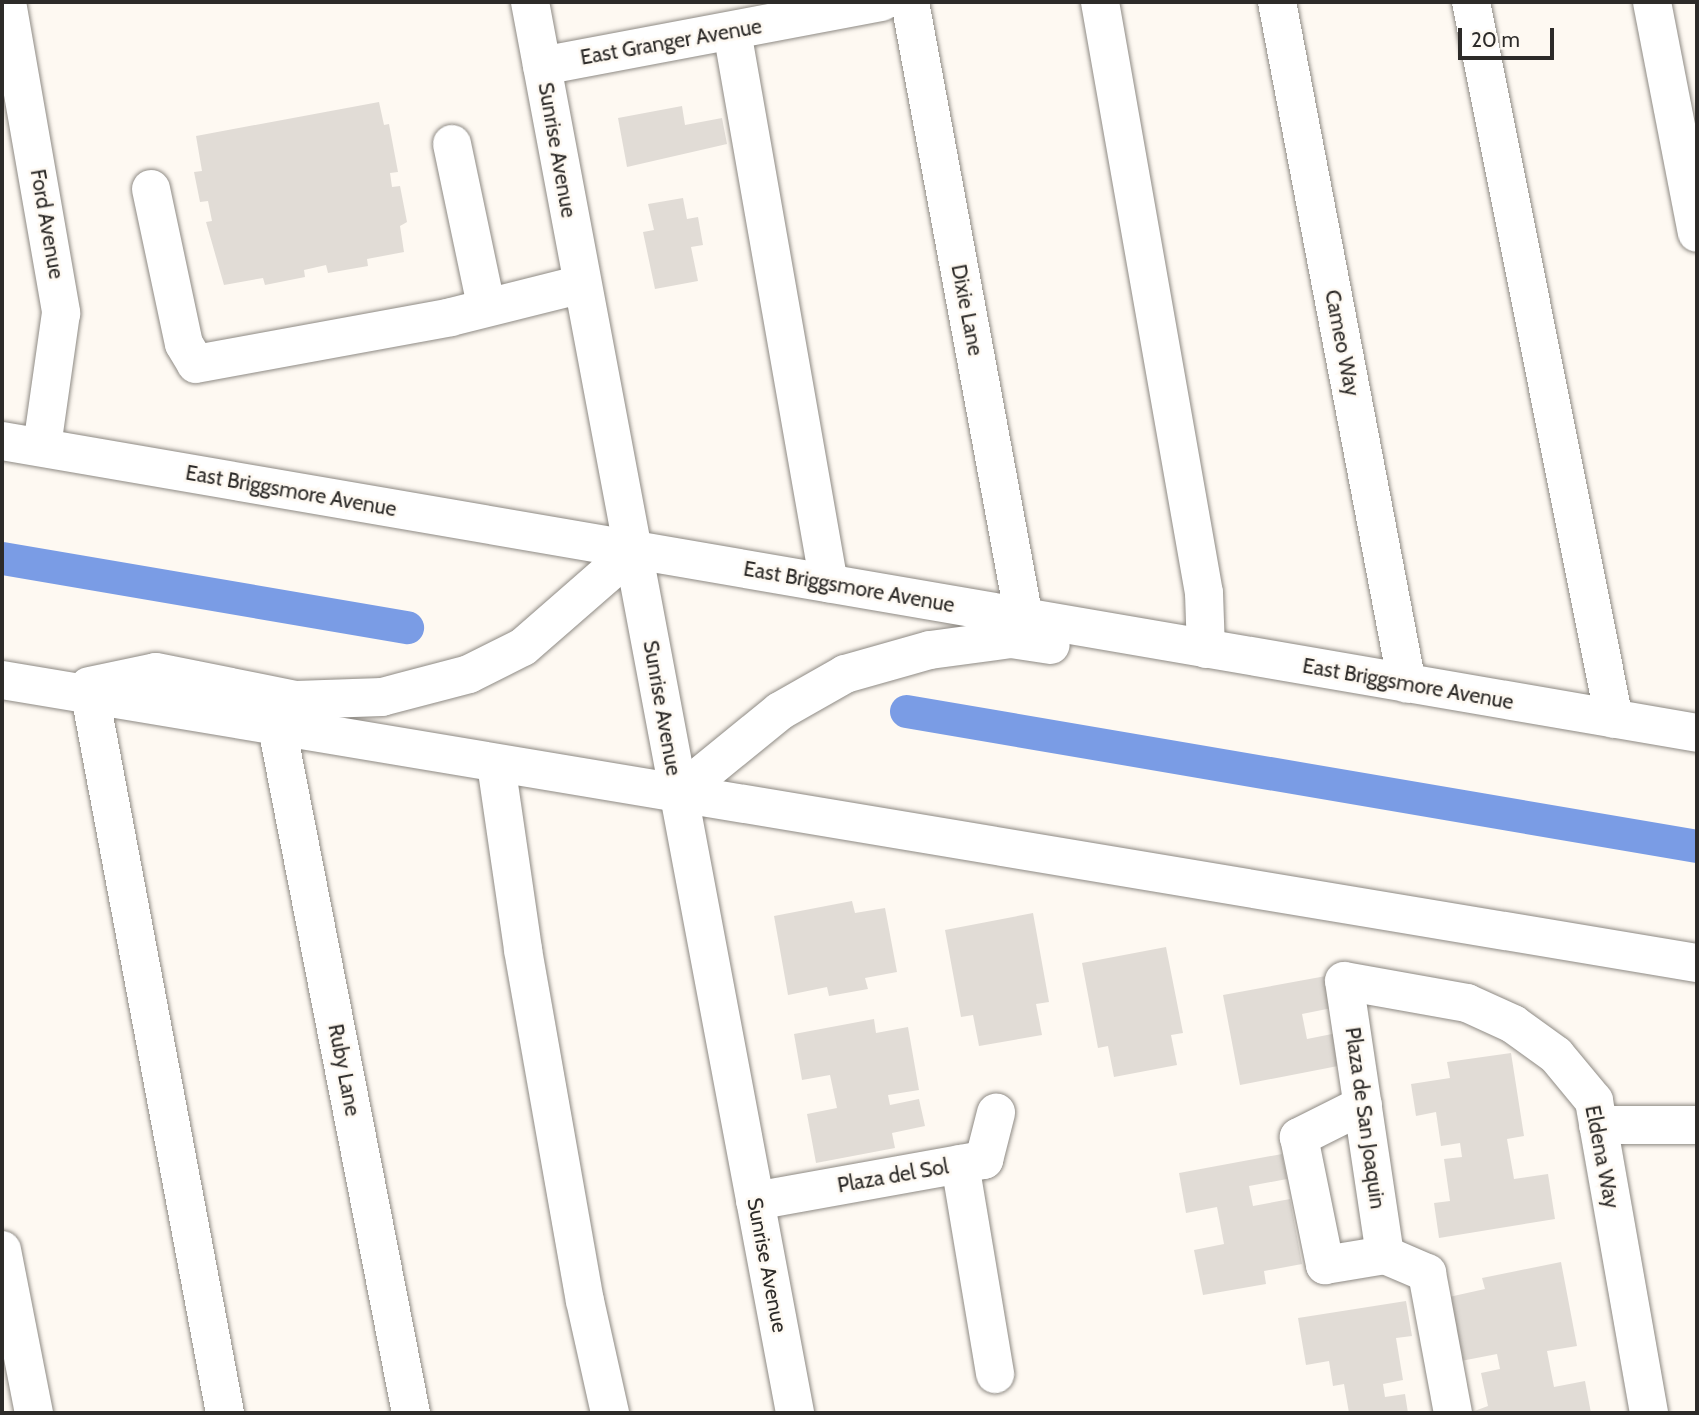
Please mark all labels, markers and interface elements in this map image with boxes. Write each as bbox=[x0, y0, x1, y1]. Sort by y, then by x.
street label: East Granger Avenue bbox=[578, 14, 764, 70]
scale bar bbox=[1461, 14, 1557, 58]
text: 20 m bbox=[1471, 27, 1520, 52]
street label: Sunrise Avenue bbox=[533, 80, 581, 220]
street label: Ford Avenue bbox=[25, 167, 69, 281]
street label: Dixie Lane bbox=[946, 262, 988, 358]
street label: Cameo Way bbox=[1319, 288, 1365, 398]
street label: East Briggsmore Avenue bbox=[184, 460, 398, 522]
street label: East Briggsmore Avenue bbox=[742, 556, 956, 618]
street label: Sunrise Avenue bbox=[638, 638, 686, 778]
street label: East Briggsmore Avenue bbox=[1301, 653, 1515, 715]
street label: Ruby Lane bbox=[323, 1022, 365, 1118]
street label: Plaza de San Joaquin bbox=[1340, 1026, 1390, 1210]
street label: Eldena Way bbox=[1580, 1103, 1624, 1211]
street label: Plaza del Sol bbox=[835, 1154, 951, 1198]
street label: Sunrise Avenue bbox=[742, 1195, 792, 1335]

